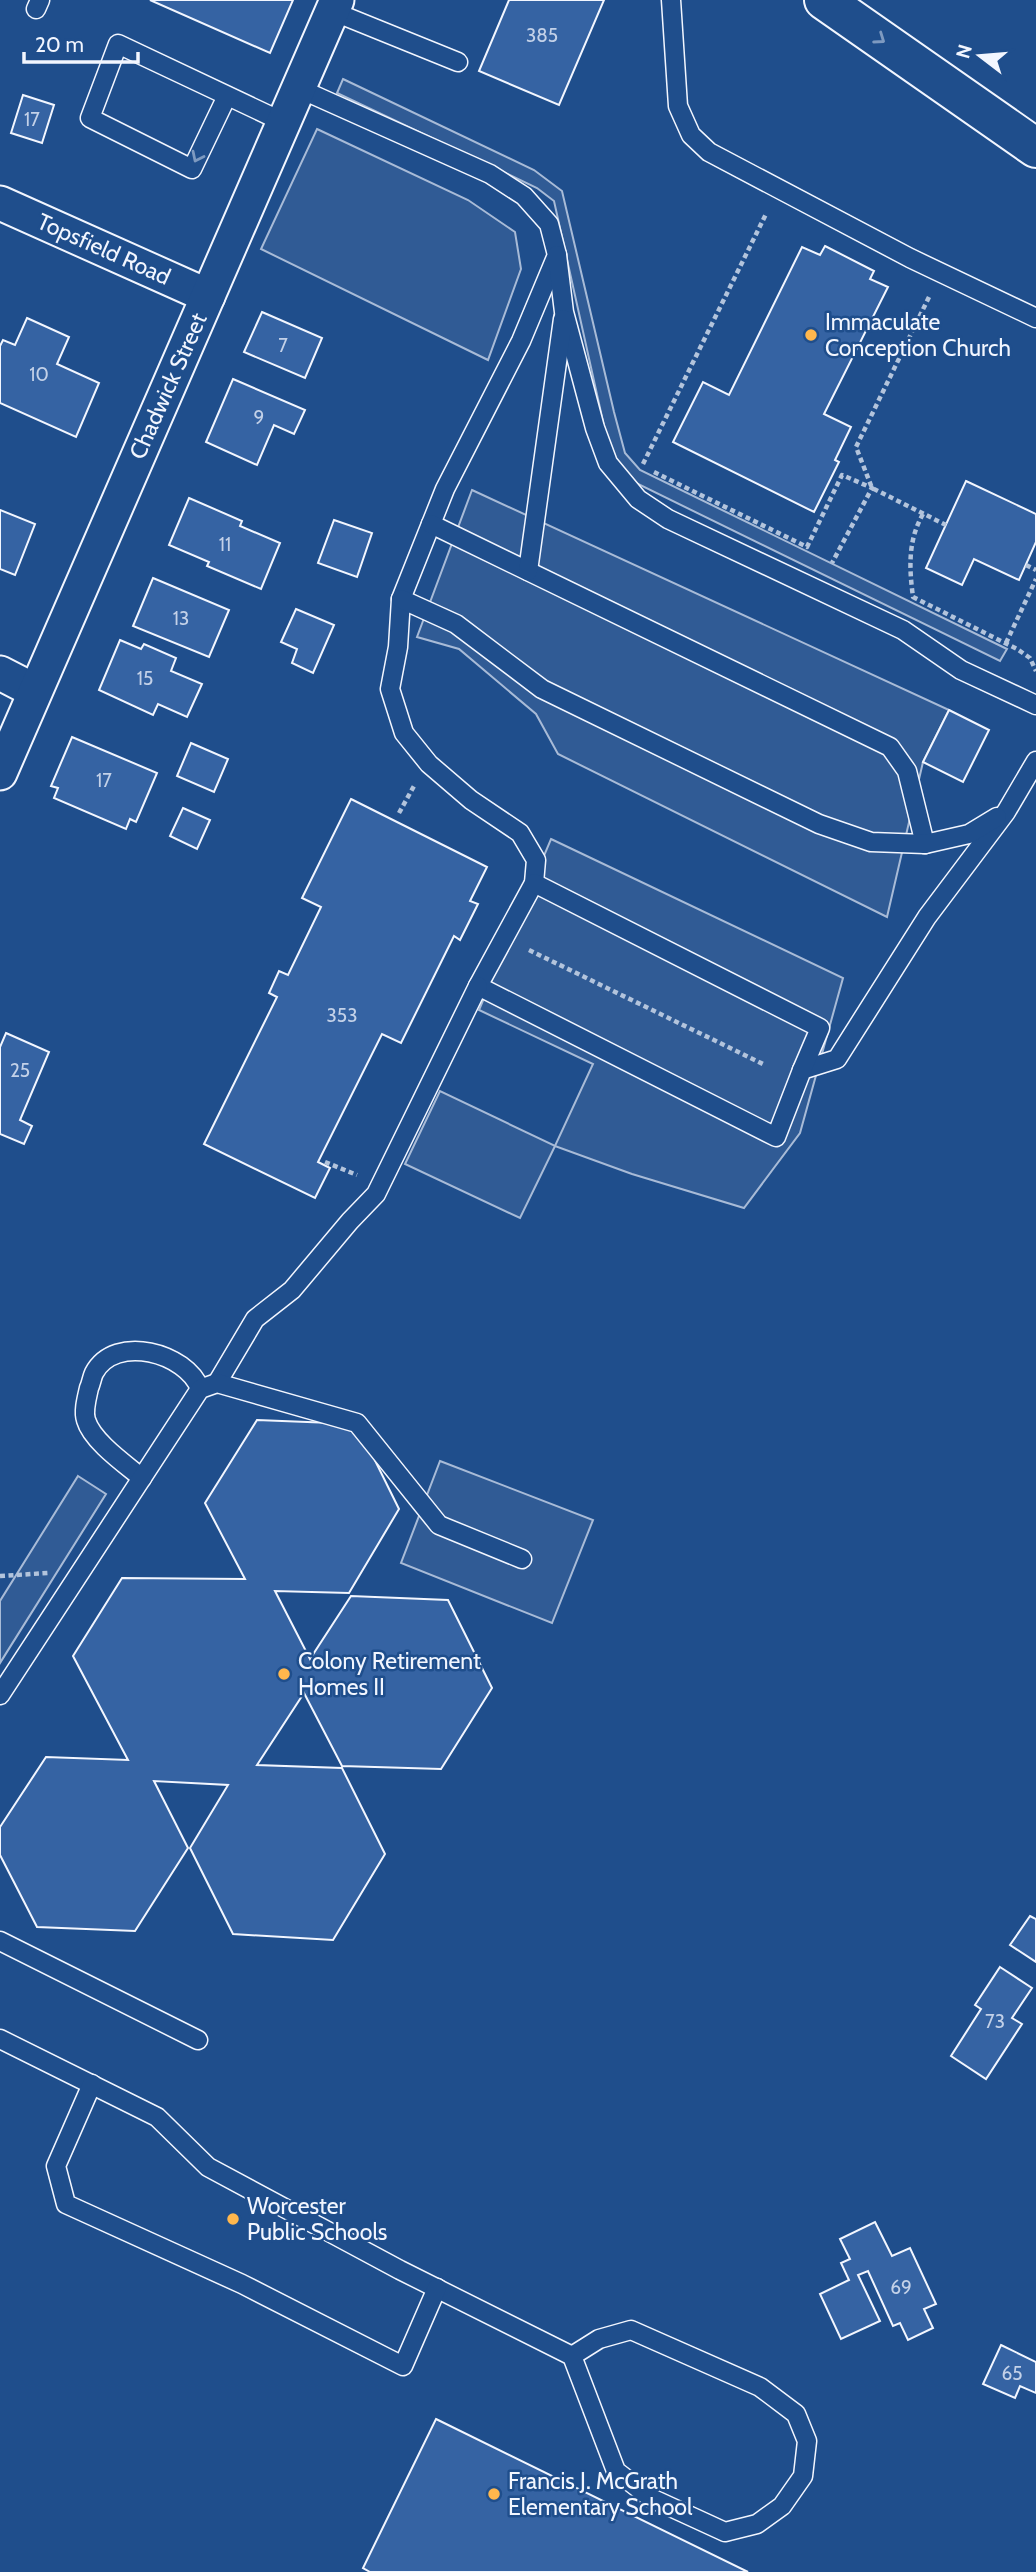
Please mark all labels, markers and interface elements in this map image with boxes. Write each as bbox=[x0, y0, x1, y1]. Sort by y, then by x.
scale bar bbox=[24, 21, 138, 65]
north arrow bbox=[945, 21, 1015, 91]
house number: 385 bbox=[526, 24, 558, 47]
one-way arrow bbox=[872, 31, 885, 43]
text: 20 m bbox=[35, 32, 84, 57]
text: N bbox=[951, 42, 977, 61]
house number: 17 bbox=[24, 108, 40, 131]
one-way arrow bbox=[192, 150, 206, 162]
street label: Topsfield Road bbox=[33, 207, 175, 291]
street label: Chadwick Street bbox=[123, 308, 213, 463]
place label: Immaculate Conception Church bbox=[825, 308, 1011, 362]
marker: Immaculate Conception Church bbox=[803, 327, 819, 343]
house number: 7 bbox=[278, 334, 288, 357]
house number: 10 bbox=[29, 363, 49, 386]
house number: 9 bbox=[254, 406, 264, 429]
house number: 11 bbox=[219, 533, 231, 556]
house number: 13 bbox=[173, 607, 189, 630]
house number: 15 bbox=[137, 667, 153, 690]
house number: 17 bbox=[96, 769, 112, 792]
house number: 353 bbox=[327, 1004, 357, 1027]
house number: 25 bbox=[10, 1059, 30, 1082]
place label: Colony Retirement Homes II bbox=[298, 1647, 481, 1701]
marker: Colony Retirement Homes II bbox=[276, 1666, 292, 1682]
house number: 73 bbox=[985, 2010, 1005, 2033]
place label: Worcester Public Schools bbox=[247, 2192, 387, 2246]
marker: Worcester Public Schools bbox=[225, 2211, 241, 2227]
house number: 69 bbox=[890, 2276, 912, 2299]
house number: 65 bbox=[1001, 2362, 1023, 2385]
place label: Francis J. McGrath Elementary School bbox=[508, 2467, 693, 2521]
marker: Francis J. McGrath Elementary School bbox=[486, 2486, 502, 2502]

